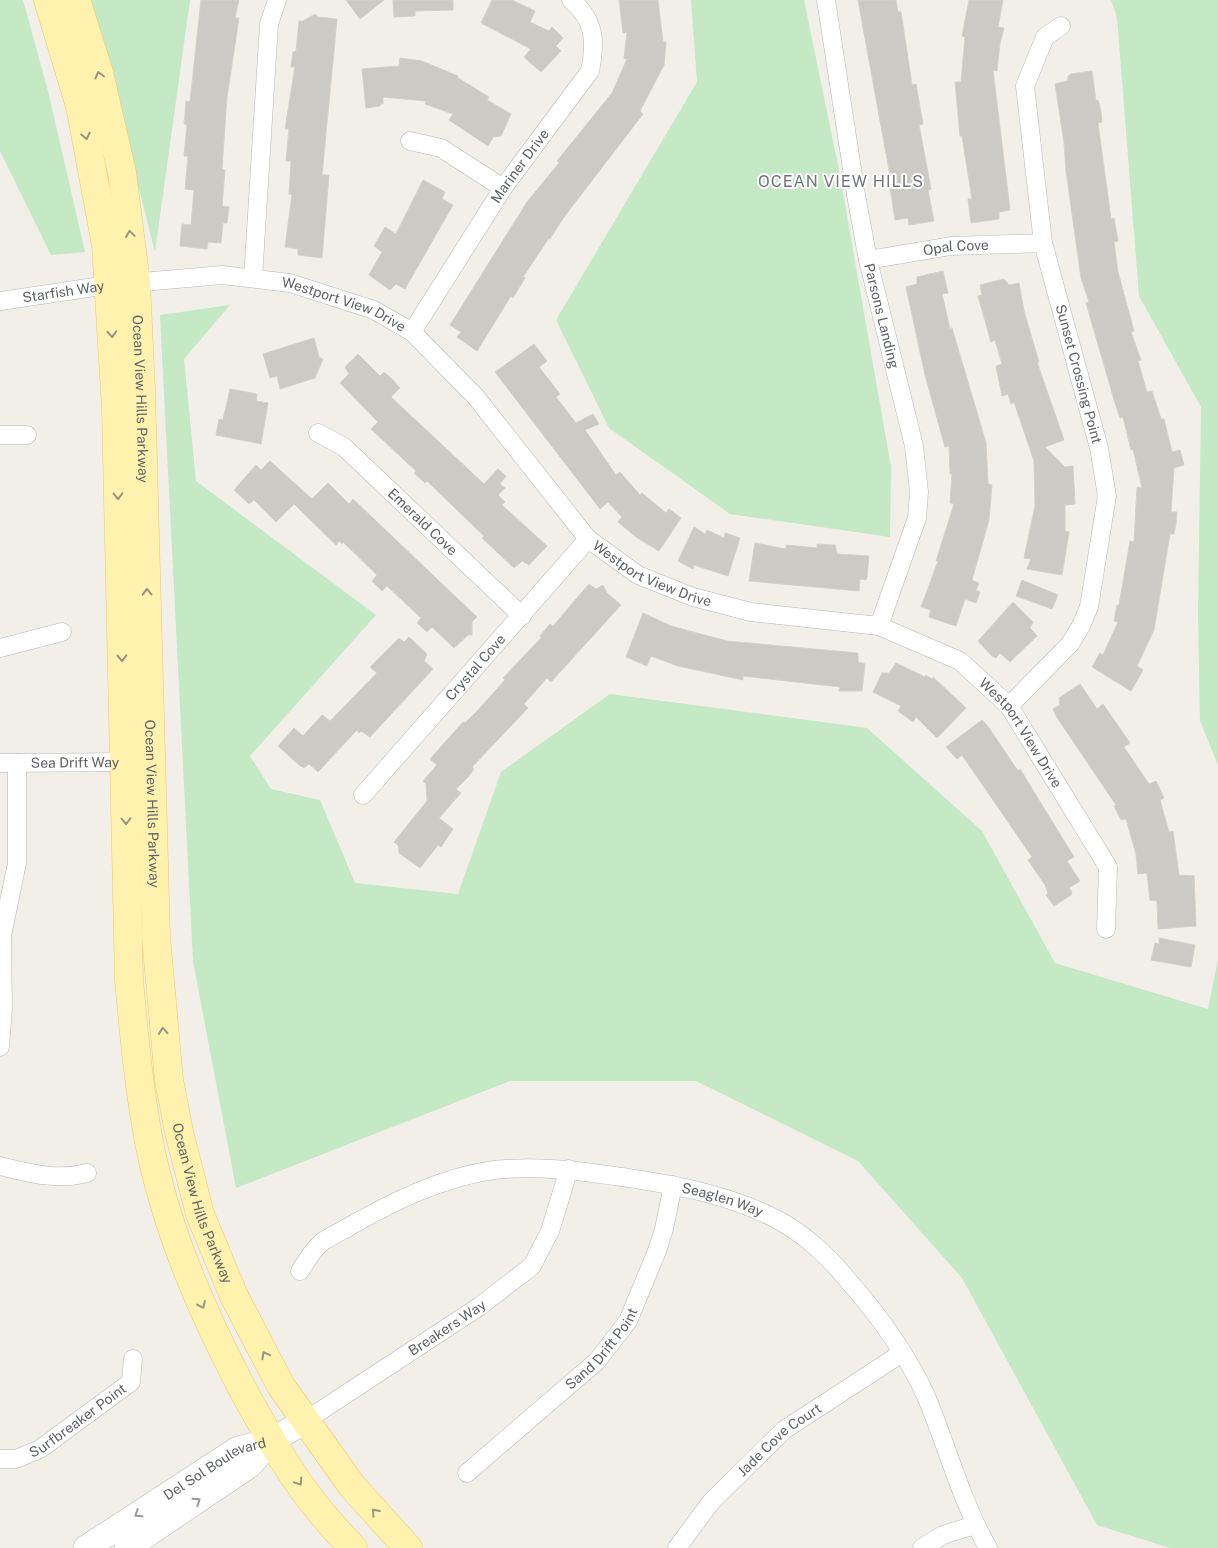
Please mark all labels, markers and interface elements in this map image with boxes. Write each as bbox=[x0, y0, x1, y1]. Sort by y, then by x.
one-way arrow bbox=[95, 71, 105, 80]
street label: Mariner Drive bbox=[488, 126, 552, 206]
one-way arrow bbox=[80, 132, 91, 140]
district label: OCEAN VIEW HILLS bbox=[758, 172, 924, 191]
one-way arrow bbox=[125, 230, 136, 238]
street label: Opal Cove bbox=[922, 237, 989, 259]
street label: Parsons Landing bbox=[861, 262, 903, 371]
street label: Westport View Drive bbox=[281, 274, 409, 335]
street label: Starfish Way bbox=[21, 278, 106, 306]
street label: Sunset Crossing Point bbox=[1053, 303, 1105, 445]
street label: Ocean View Hills Parkway bbox=[129, 314, 152, 484]
one-way arrow bbox=[106, 330, 117, 338]
street label: Emerald Cove bbox=[385, 485, 461, 558]
one-way arrow bbox=[113, 492, 124, 500]
street label: Westport View Drive bbox=[590, 537, 713, 609]
one-way arrow bbox=[141, 588, 152, 596]
street label: Crystal Cove bbox=[442, 631, 509, 704]
one-way arrow bbox=[117, 655, 127, 663]
street label: Westport View Drive bbox=[976, 675, 1065, 791]
street label: Ocean View Hills Parkway bbox=[142, 719, 163, 889]
street label: Sea Drift Way bbox=[31, 754, 120, 771]
one-way arrow bbox=[120, 817, 131, 825]
one-way arrow bbox=[158, 1027, 169, 1035]
street label: Ocean View Hills Parkway bbox=[169, 1122, 236, 1286]
street label: Seaglen Way bbox=[680, 1180, 766, 1220]
street label: Breakers Way bbox=[405, 1296, 489, 1359]
one-way arrow bbox=[195, 1300, 206, 1309]
street label: Sand Drift Point bbox=[562, 1306, 640, 1393]
one-way arrow bbox=[261, 1351, 271, 1360]
street label: Surfbreaker Point bbox=[27, 1380, 129, 1461]
street label: Jade Cove Court bbox=[734, 1400, 824, 1479]
street label: Del Sol Boulevard bbox=[160, 1434, 268, 1503]
one-way arrow bbox=[293, 1476, 302, 1485]
one-way arrow bbox=[191, 1498, 200, 1507]
one-way arrow bbox=[134, 1508, 143, 1517]
one-way arrow bbox=[372, 1508, 381, 1517]

